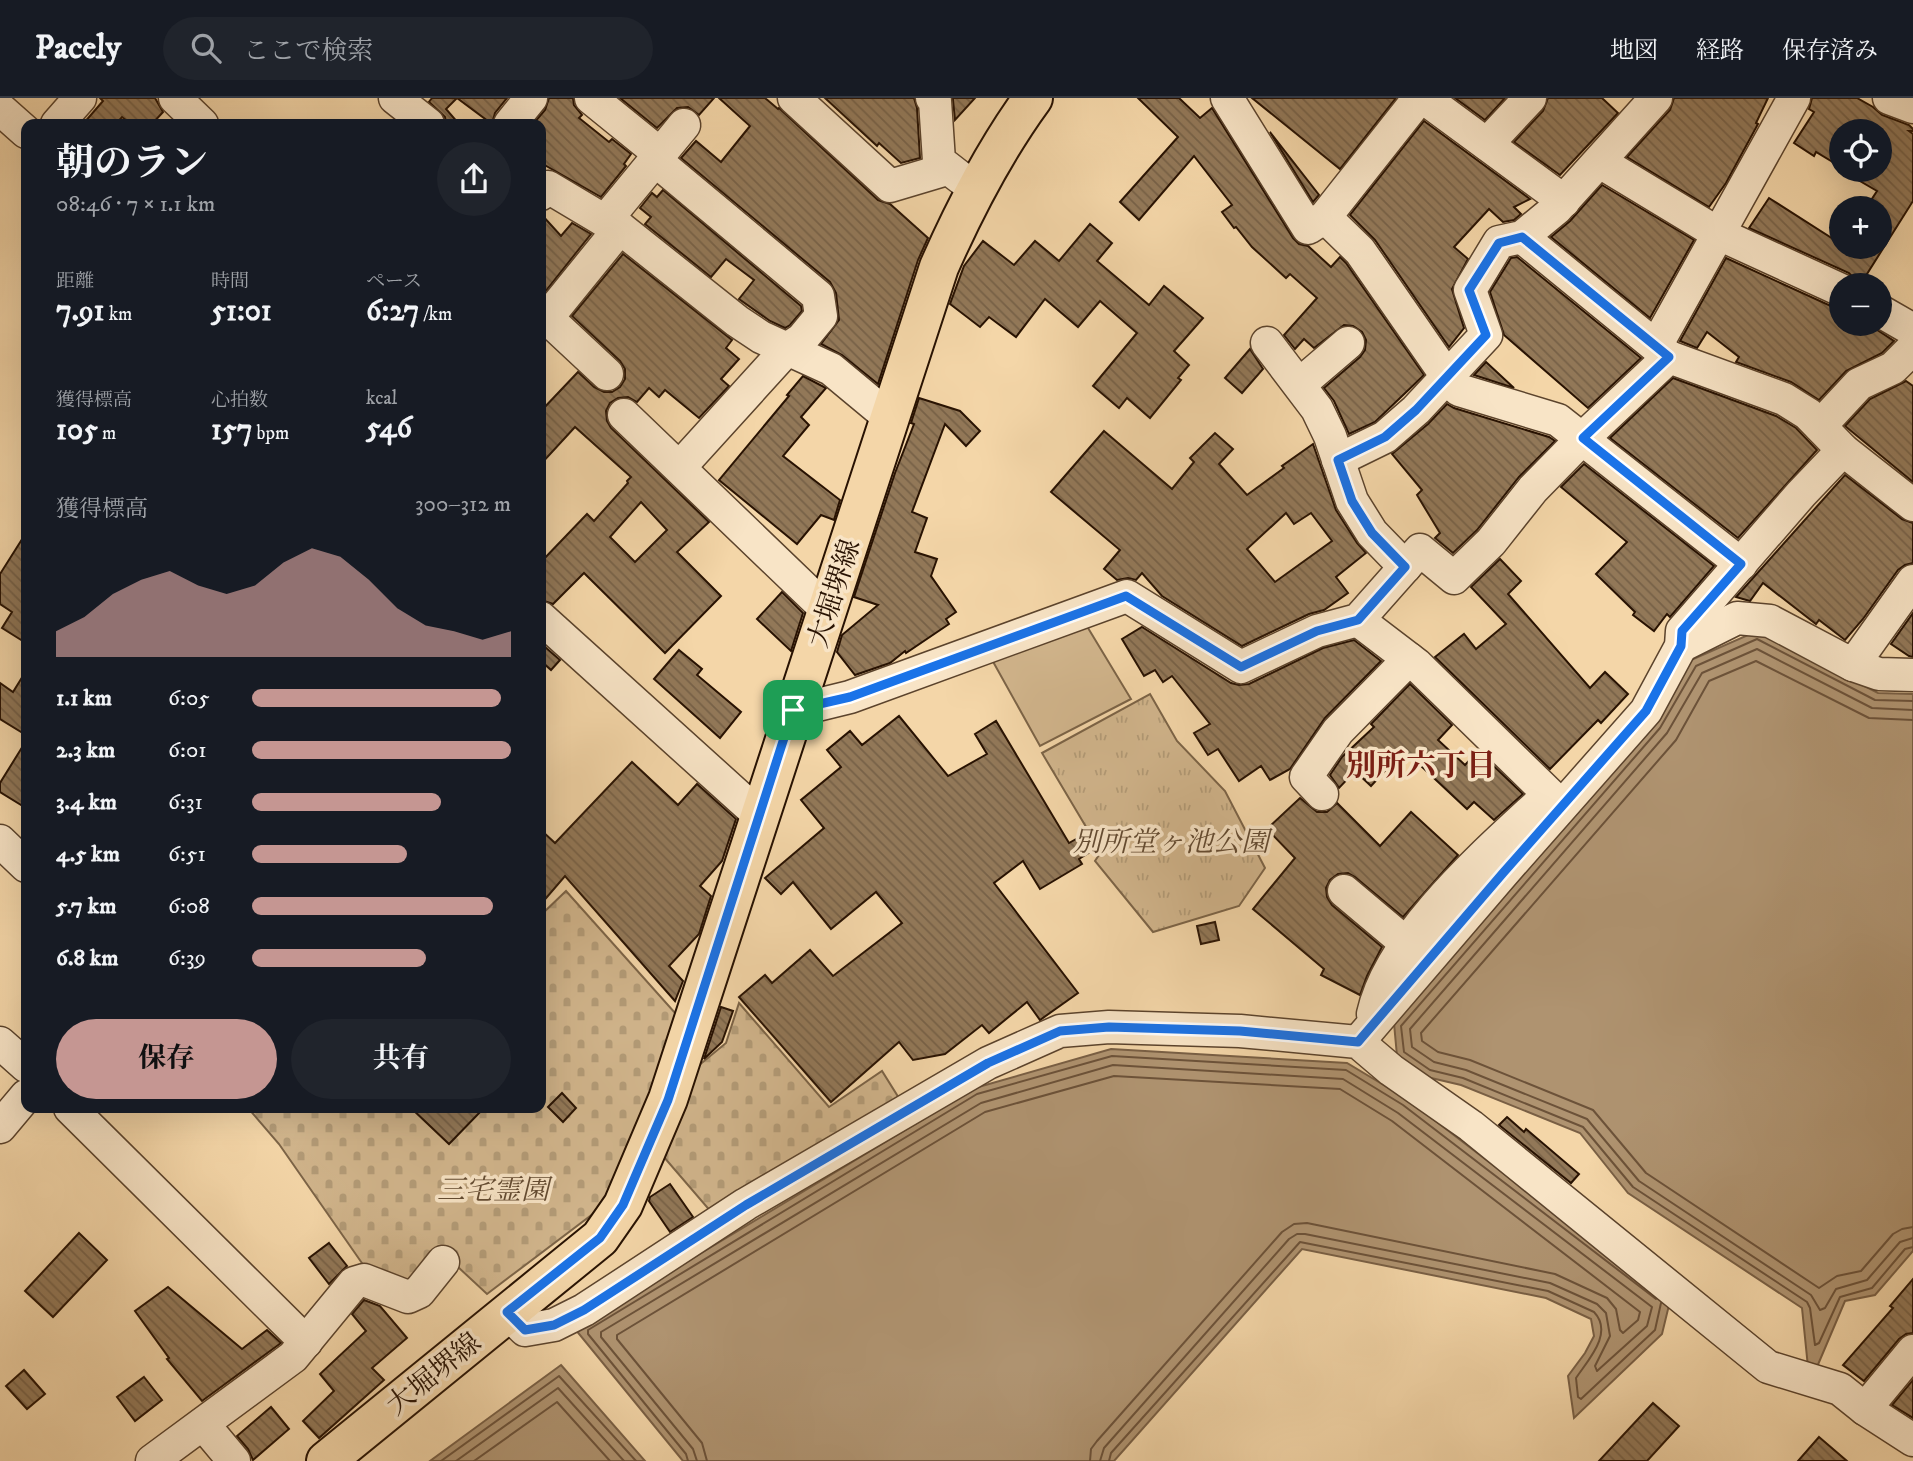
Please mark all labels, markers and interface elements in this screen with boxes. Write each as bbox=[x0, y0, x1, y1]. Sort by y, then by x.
search box bbox=[163, 17, 653, 80]
text: Pacely bbox=[35, 28, 121, 69]
icon: search bbox=[187, 29, 225, 67]
text: ここで検索 bbox=[243, 35, 373, 68]
text: 地図 bbox=[1610, 36, 1658, 66]
text: 経路 bbox=[1696, 36, 1744, 66]
text: 保存済み bbox=[1782, 36, 1878, 66]
map controls bbox=[1829, 119, 1892, 336]
button: locate bbox=[1829, 119, 1892, 182]
text: 朝のラン bbox=[56, 140, 208, 188]
button: share bbox=[437, 142, 511, 216]
text: 08:46 · 7 × 1.1 km bbox=[56, 190, 215, 219]
button: + bbox=[1829, 196, 1892, 259]
text: 距離 bbox=[56, 270, 94, 293]
text: 時間 bbox=[211, 270, 249, 293]
text: ペース bbox=[366, 270, 422, 293]
button: − bbox=[1829, 273, 1892, 336]
text: 7.91 bbox=[56, 293, 105, 330]
text: 51:01 bbox=[211, 293, 272, 330]
text: 6:27 bbox=[366, 293, 419, 330]
text: km bbox=[105, 303, 132, 326]
text: /km bbox=[419, 303, 452, 326]
text: kcal bbox=[366, 387, 397, 410]
text: 獲得標高 bbox=[56, 389, 132, 412]
text: 心拍数 bbox=[211, 389, 268, 412]
text: 546 bbox=[366, 410, 412, 447]
text: 105 bbox=[56, 412, 98, 449]
text: 157 bbox=[211, 412, 253, 449]
text: m bbox=[98, 422, 116, 445]
text: bpm bbox=[253, 422, 289, 445]
text: 300–312 m bbox=[415, 490, 511, 519]
text: 獲得標高 bbox=[56, 495, 148, 524]
street label: 大堀堺線 bbox=[800, 535, 868, 652]
pin bbox=[763, 680, 823, 740]
text: 1.1 km bbox=[56, 684, 112, 713]
text: 6:05 bbox=[168, 684, 210, 713]
icon: arrive bbox=[774, 691, 812, 729]
text: 2.3 km bbox=[56, 736, 115, 765]
text: 6:01 bbox=[168, 736, 207, 765]
district label: 別所六丁目 bbox=[1346, 748, 1496, 785]
text: 3.4 km bbox=[56, 788, 117, 817]
text: 6:31 bbox=[168, 788, 203, 817]
park label: 別所堂ヶ池公園 bbox=[1073, 825, 1273, 860]
text: 4.5 km bbox=[56, 840, 120, 869]
text: 6:51 bbox=[168, 840, 206, 869]
text: 5.7 km bbox=[56, 892, 117, 921]
text: 6:08 bbox=[168, 892, 210, 921]
text: 6.8 km bbox=[56, 944, 119, 973]
text: 6:39 bbox=[168, 944, 206, 973]
button: 保存 bbox=[56, 1019, 277, 1099]
button: 共有 bbox=[291, 1019, 511, 1099]
park label: 三宅霊園 bbox=[437, 1173, 553, 1208]
street label: 大堀堺線 bbox=[379, 1325, 488, 1423]

